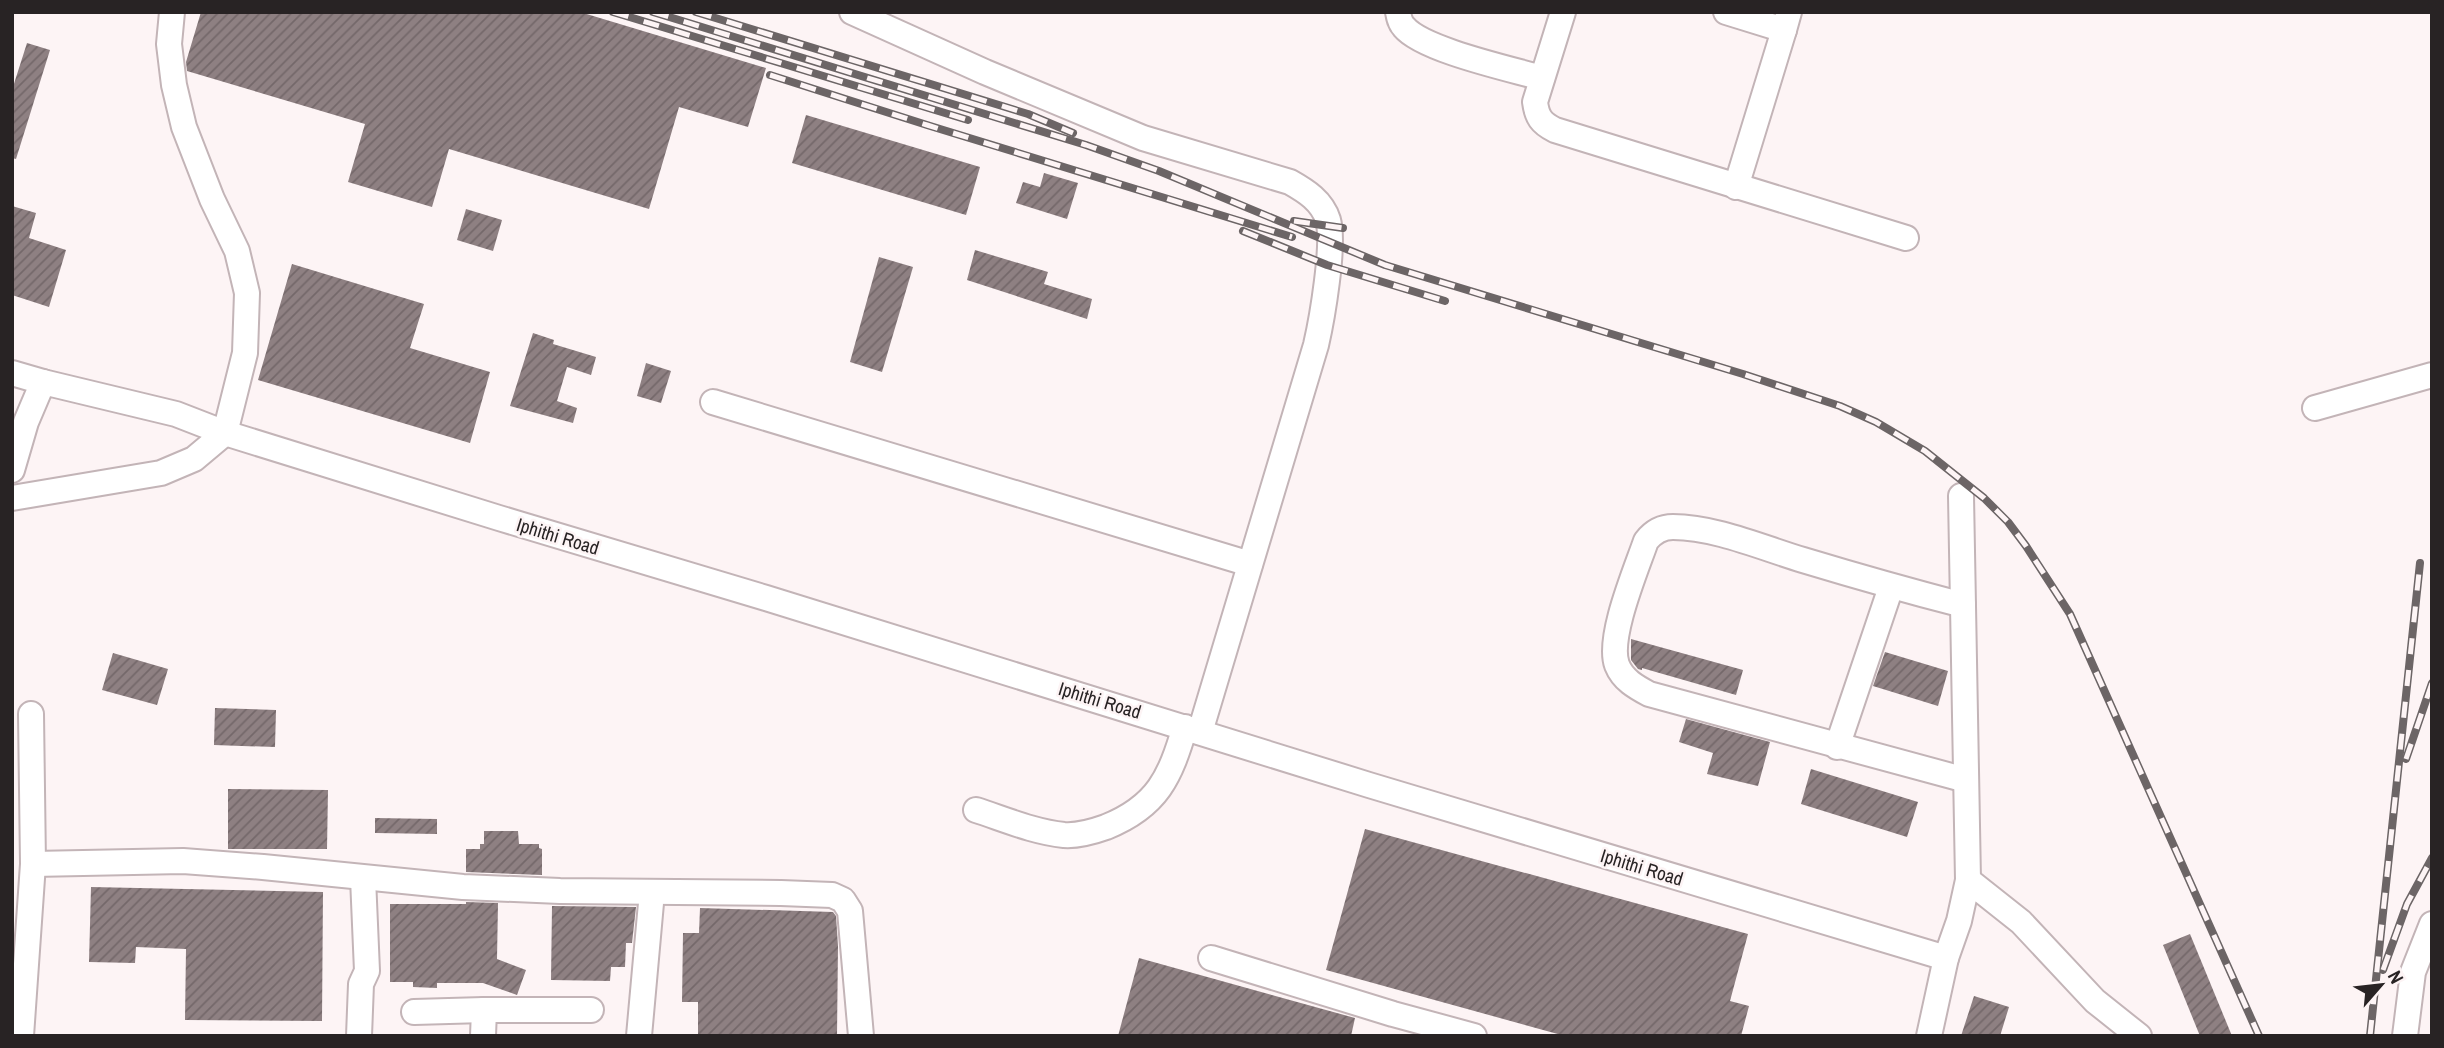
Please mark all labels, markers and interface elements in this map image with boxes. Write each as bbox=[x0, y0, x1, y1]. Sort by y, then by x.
street label: Iphithi Road bbox=[514, 511, 602, 561]
street label: Iphithi Road bbox=[1056, 675, 1144, 725]
street label: Iphithi Road bbox=[1598, 842, 1686, 892]
north arrow bbox=[2346, 950, 2416, 1020]
text: N bbox=[2382, 966, 2410, 988]

